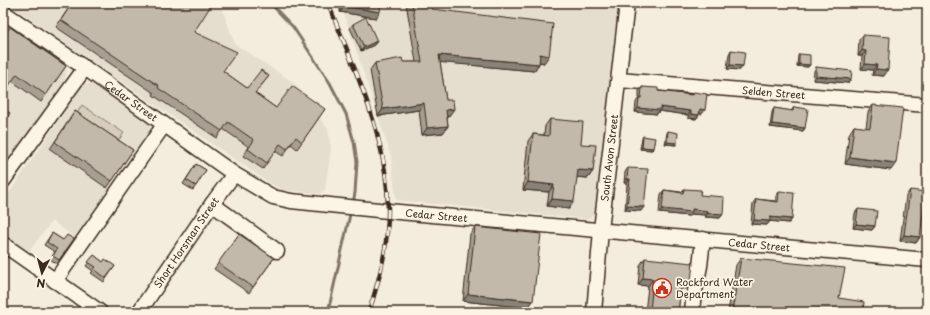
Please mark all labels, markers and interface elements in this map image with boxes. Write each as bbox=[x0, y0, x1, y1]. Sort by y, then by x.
street label: Cedar Street bbox=[102, 76, 161, 125]
street label: Selden Street bbox=[741, 82, 806, 102]
street label: South Avon Street bbox=[596, 113, 621, 202]
street label: Short Horsman Street bbox=[150, 194, 222, 291]
street label: Cedar Street bbox=[405, 205, 468, 225]
street label: Cedar Street bbox=[728, 234, 791, 255]
north arrow bbox=[22, 253, 62, 293]
place label: Rockford Water Department bbox=[676, 274, 753, 301]
text: N bbox=[35, 275, 46, 292]
public building icon: Rockford Water Department bbox=[651, 277, 673, 299]

